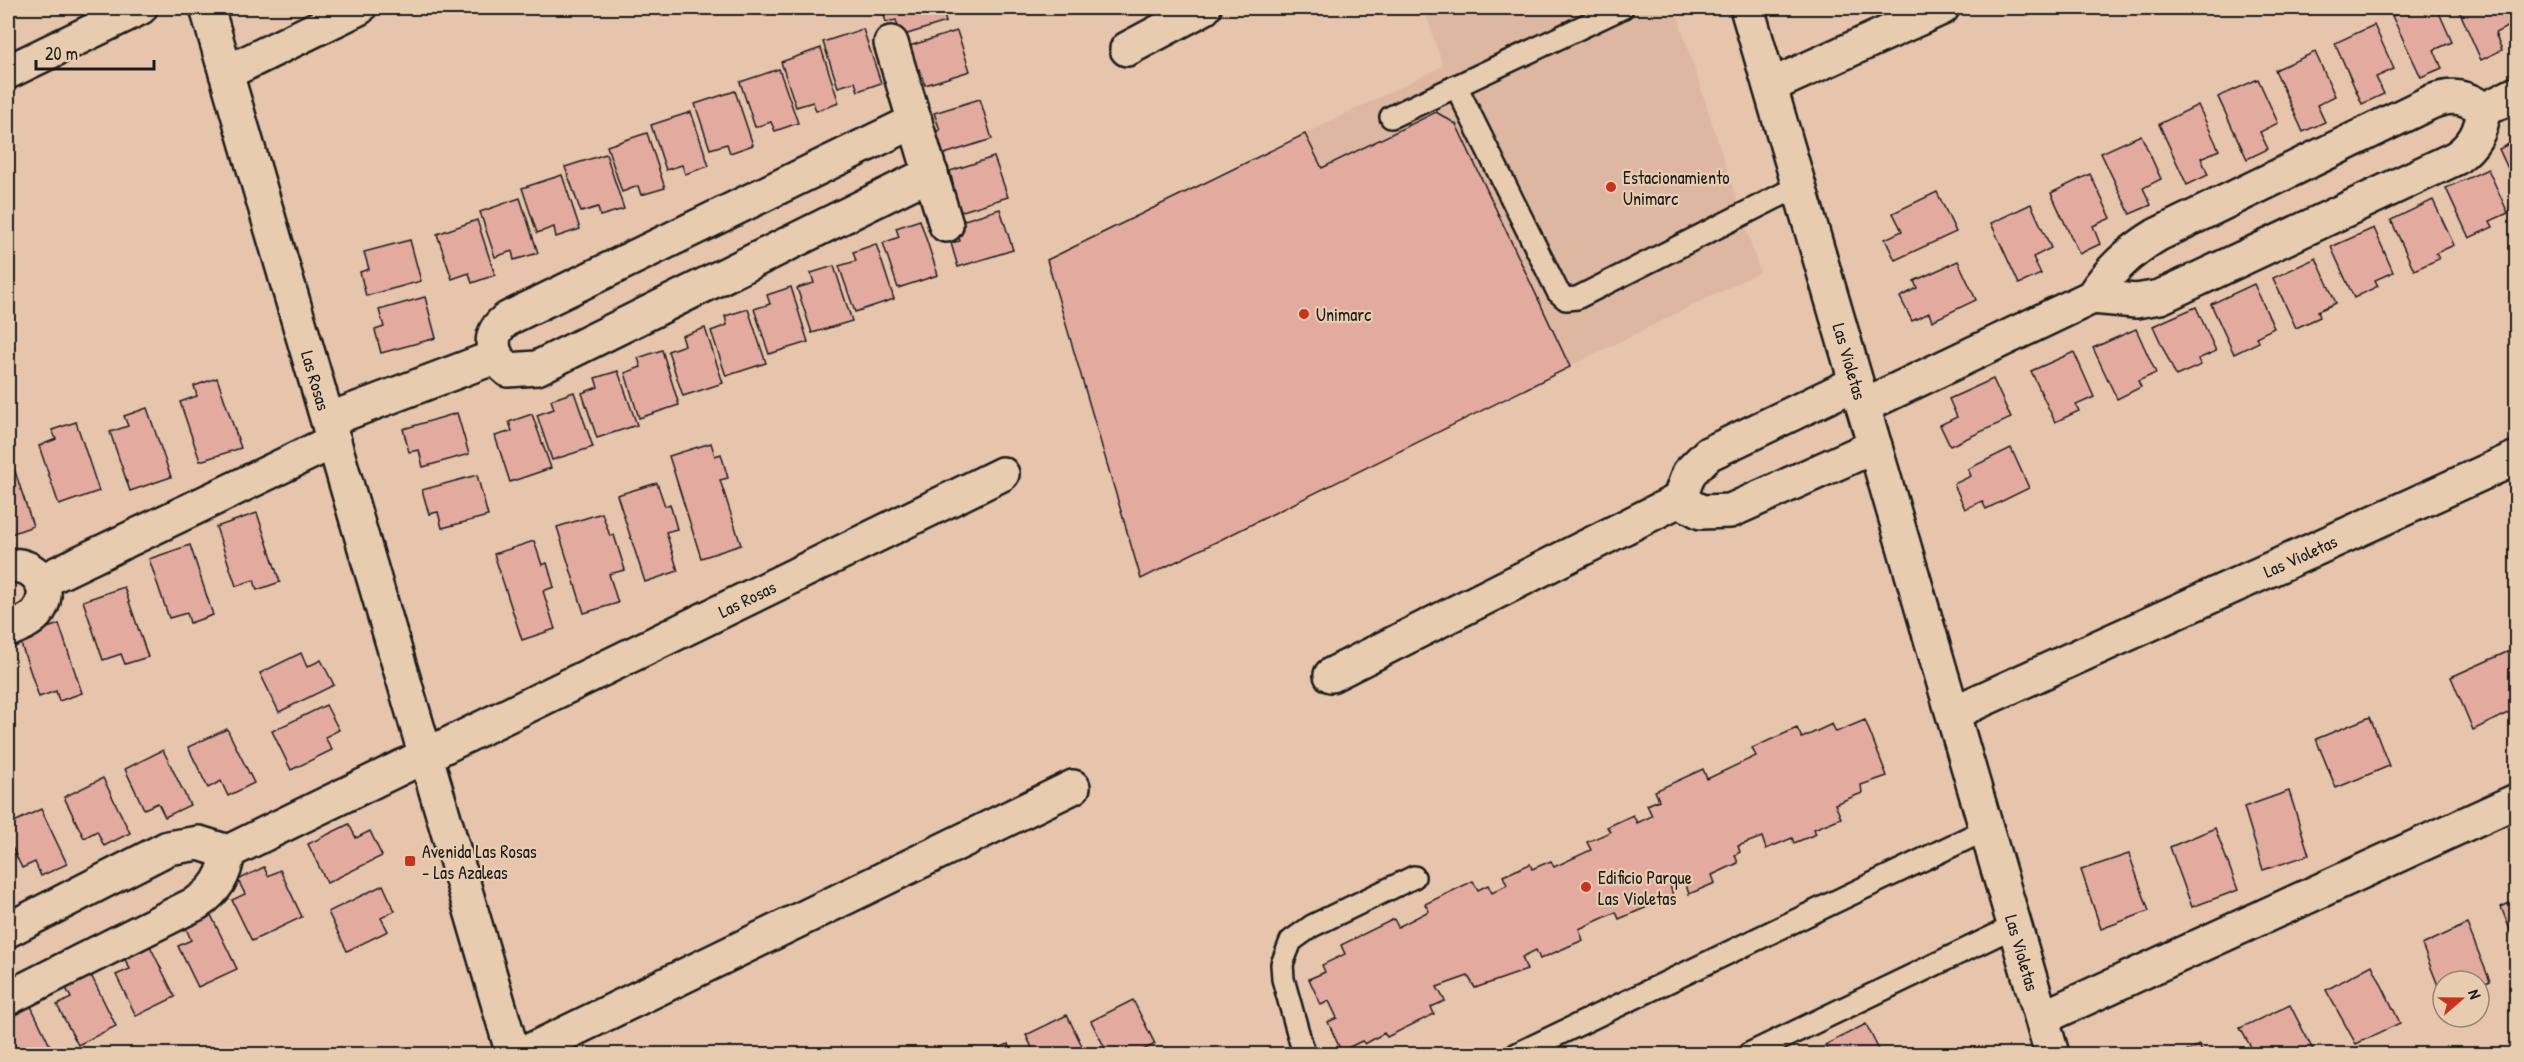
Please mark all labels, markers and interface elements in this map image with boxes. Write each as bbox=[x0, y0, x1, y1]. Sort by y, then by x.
scale bar bbox=[36, 33, 154, 71]
text: 20 m bbox=[45, 41, 78, 66]
place label: Estacionamiento Unimarc bbox=[1623, 165, 1730, 211]
marker: Estacionamiento Unimarc bbox=[1604, 180, 1618, 194]
place label: Unimarc bbox=[1316, 302, 1371, 327]
marker: Unimarc bbox=[1297, 307, 1311, 321]
street label: Las Violetas bbox=[1827, 320, 1873, 403]
street label: Las Rosas bbox=[295, 347, 337, 413]
street label: Las Violetas bbox=[2259, 528, 2341, 583]
street label: Las Rosas bbox=[714, 574, 780, 623]
place label: Avenida Las Rosas - Las Azaleas bbox=[422, 839, 537, 885]
marker: Avenida Las Rosas - Las Azaleas bbox=[403, 854, 417, 868]
place label: Edificio Parque Las Violetas bbox=[1598, 865, 1692, 911]
marker: Edificio Parque Las Violetas bbox=[1579, 880, 1593, 894]
street label: Las Violetas bbox=[1999, 912, 2045, 994]
north arrow bbox=[2431, 969, 2491, 1029]
text: N bbox=[2463, 986, 2487, 1002]

